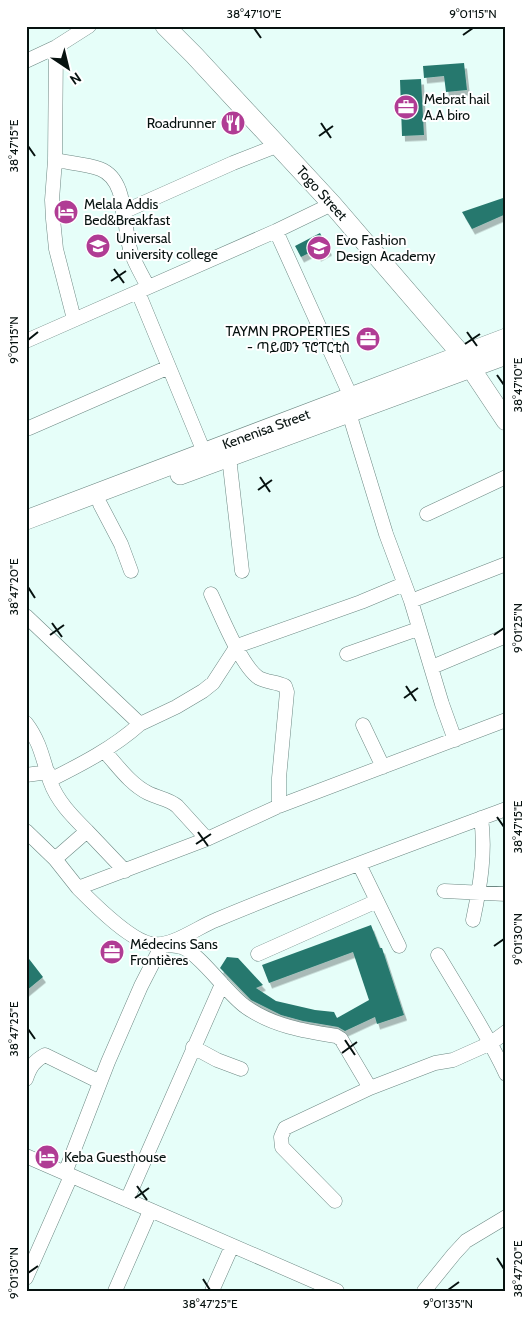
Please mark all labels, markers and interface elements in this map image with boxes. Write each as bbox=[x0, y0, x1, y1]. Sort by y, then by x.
text: 38°47'10"E bbox=[227, 6, 282, 21]
text: 9°01'15"N bbox=[449, 6, 497, 21]
north arrow bbox=[42, 42, 92, 92]
text: N bbox=[66, 68, 85, 89]
place label: Mebrat hail A.A biro bbox=[424, 90, 490, 124]
office icon: Mebrat hail A.A biro bbox=[393, 94, 419, 120]
restaurant icon: Roadrunner bbox=[220, 110, 246, 136]
place label: Roadrunner bbox=[147, 114, 217, 132]
text: 38°47'15"E bbox=[6, 119, 21, 172]
street label: Togo Street bbox=[293, 162, 352, 224]
place label: Melala Addis Bed&Breakfast bbox=[84, 195, 170, 229]
hotel icon: Melala Addis Bed&Breakfast bbox=[53, 199, 79, 225]
place label: Universal university college bbox=[116, 229, 218, 263]
place label: Evo Fashion Design Academy bbox=[336, 231, 436, 265]
school or university icon: Universal university college bbox=[85, 233, 111, 259]
school or university icon: Evo Fashion Design Academy bbox=[306, 235, 332, 261]
text: 9°01'15"N bbox=[6, 316, 21, 364]
place label: TAYMN PROPERTIES - ጣይመን ፕሮፐርቲስ bbox=[225, 322, 350, 356]
office icon: TAYMN PROPERTIES - ጣይመን ፕሮፐርቲስ bbox=[355, 326, 381, 352]
text: 38°47'10"E bbox=[510, 357, 525, 412]
street label: Kenenisa Street bbox=[220, 405, 313, 453]
text: 38°47'20"E bbox=[6, 558, 21, 616]
text: 9°01'25"N bbox=[510, 603, 525, 653]
text: 38°47'15"E bbox=[510, 800, 525, 853]
text: 9°01'30"N bbox=[510, 913, 525, 965]
place label: Médecins Sans Frontières bbox=[130, 935, 218, 969]
office icon: Médecins Sans Frontières bbox=[99, 939, 125, 965]
text: 38°47'25"E bbox=[6, 1001, 21, 1057]
hotel icon: Keba Guesthouse bbox=[34, 1144, 60, 1170]
place label: Keba Guesthouse bbox=[64, 1148, 166, 1166]
text: 38°47'20"E bbox=[510, 1240, 525, 1298]
text: 9°01'30"N bbox=[6, 1247, 21, 1299]
text: 38°47'25"E bbox=[182, 1296, 238, 1311]
text: 9°01'35"N bbox=[423, 1296, 473, 1311]

